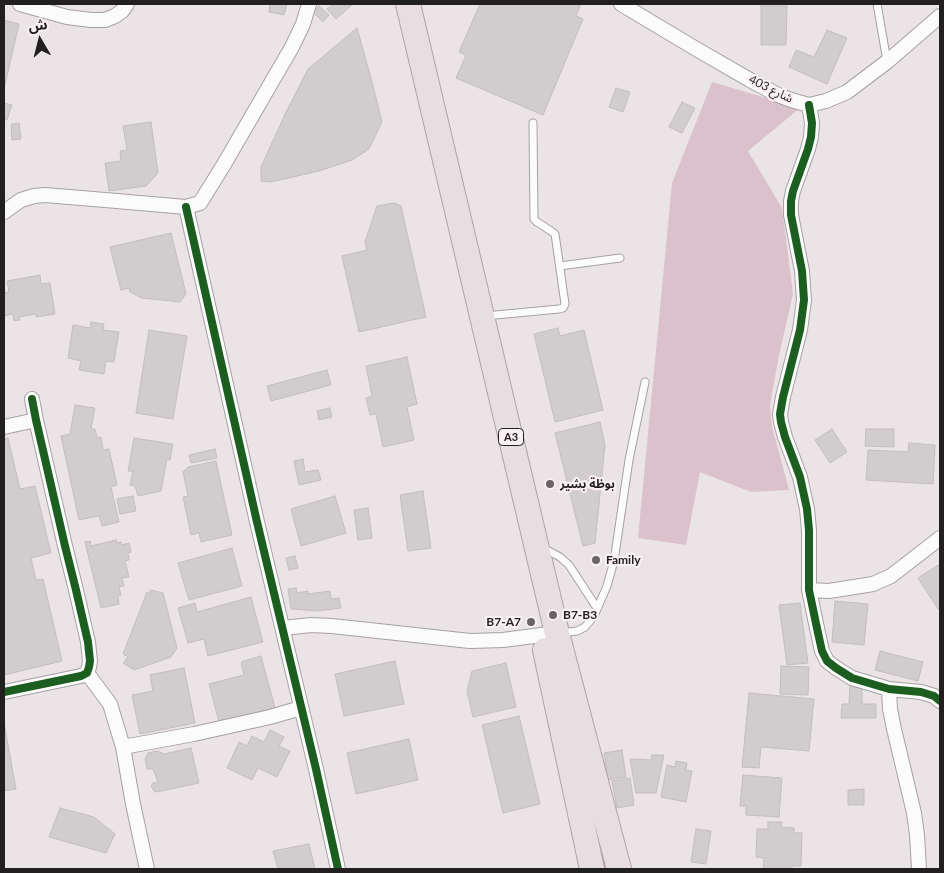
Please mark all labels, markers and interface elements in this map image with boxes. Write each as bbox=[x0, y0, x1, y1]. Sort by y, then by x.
north arrow bbox=[15, 15, 65, 65]
text: ش bbox=[27, 15, 49, 34]
street label: شارع 403 bbox=[747, 72, 795, 106]
road number: A3 bbox=[498, 428, 524, 446]
place label: بوظة بشير bbox=[560, 477, 615, 491]
marker: بوظة بشير bbox=[544, 478, 556, 490]
place label: Family bbox=[606, 553, 640, 567]
marker: Family bbox=[590, 554, 602, 566]
place label: B7-B3 bbox=[563, 608, 597, 622]
marker: B7-B3 bbox=[547, 609, 559, 621]
place label: B7-A7 bbox=[486, 615, 521, 629]
marker: B7-A7 bbox=[525, 616, 537, 628]

